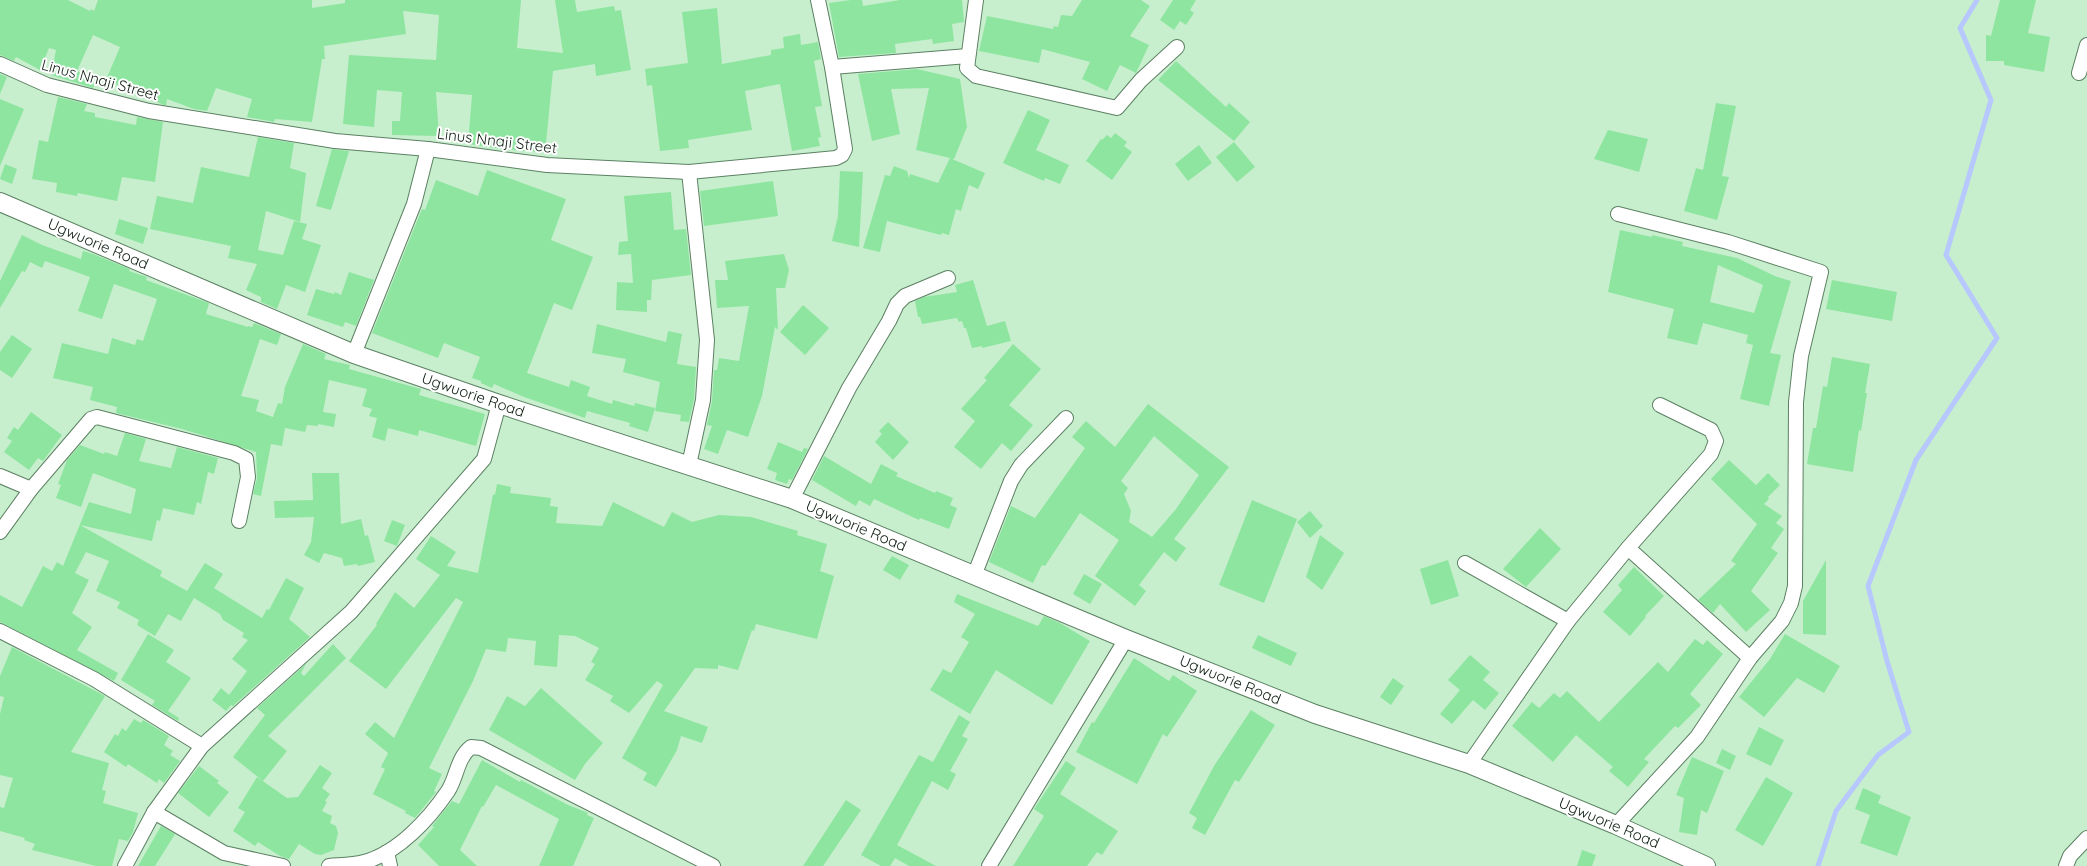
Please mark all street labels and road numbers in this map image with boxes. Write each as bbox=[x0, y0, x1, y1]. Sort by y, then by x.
street label: Linus Nnaji Street bbox=[39, 55, 161, 104]
street label: Linus Nnaji Street bbox=[436, 124, 558, 157]
street label: Ugwuorie Road bbox=[45, 214, 151, 273]
street label: Ugwuorie Road bbox=[419, 368, 527, 421]
street label: Ugwuorie Road bbox=[803, 496, 909, 555]
street label: Ugwuorie Road bbox=[1177, 651, 1284, 709]
street label: Ugwuorie Road bbox=[1556, 793, 1662, 852]

